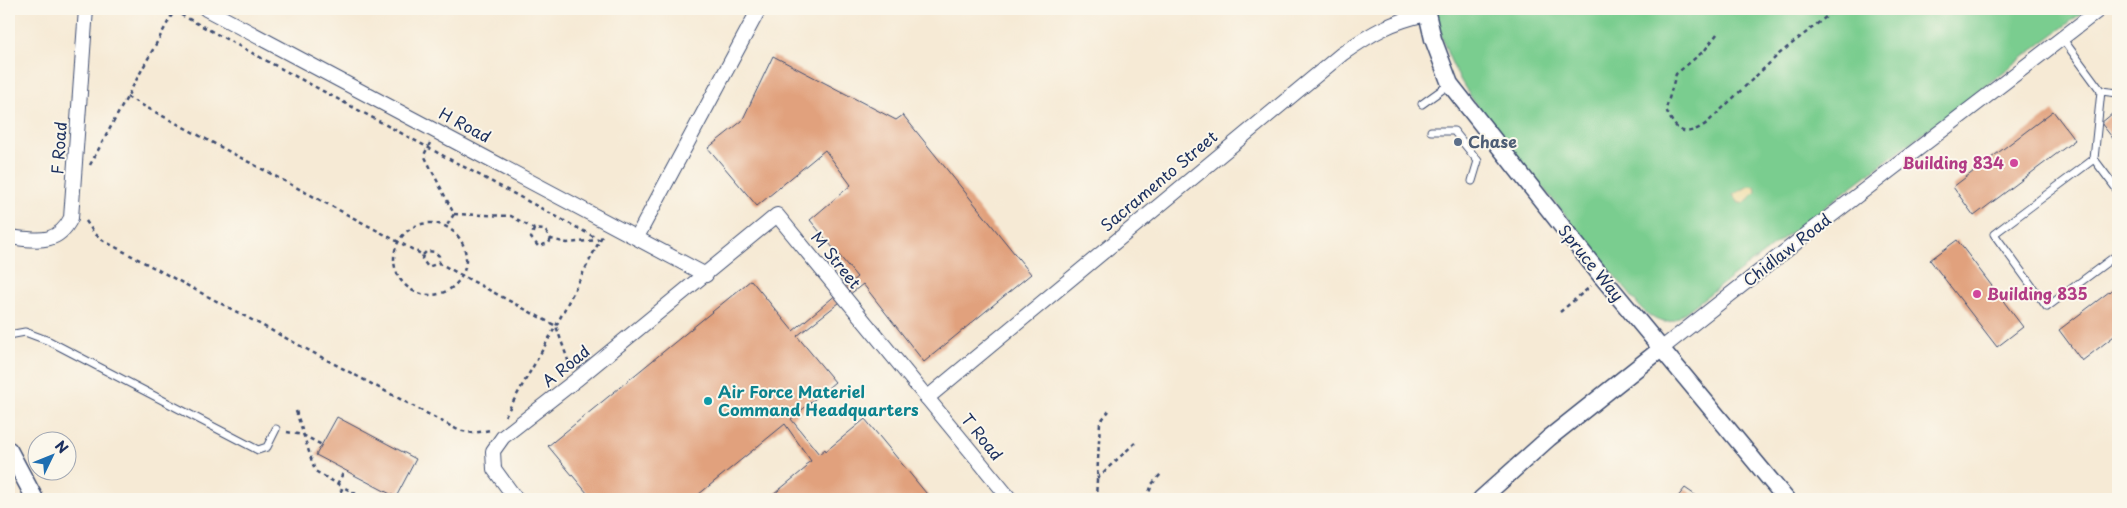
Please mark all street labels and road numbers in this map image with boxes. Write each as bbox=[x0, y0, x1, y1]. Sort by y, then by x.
street label: H Road bbox=[435, 100, 496, 148]
street label: F Road bbox=[44, 121, 72, 175]
street label: Sacramento Street bbox=[1095, 124, 1222, 236]
street label: Chidlaw Road bbox=[1737, 207, 1836, 291]
street label: Spruce Way bbox=[1553, 219, 1630, 306]
street label: M Street bbox=[806, 225, 868, 294]
street label: A Road bbox=[536, 339, 594, 392]
street label: T Road bbox=[956, 408, 1009, 465]

